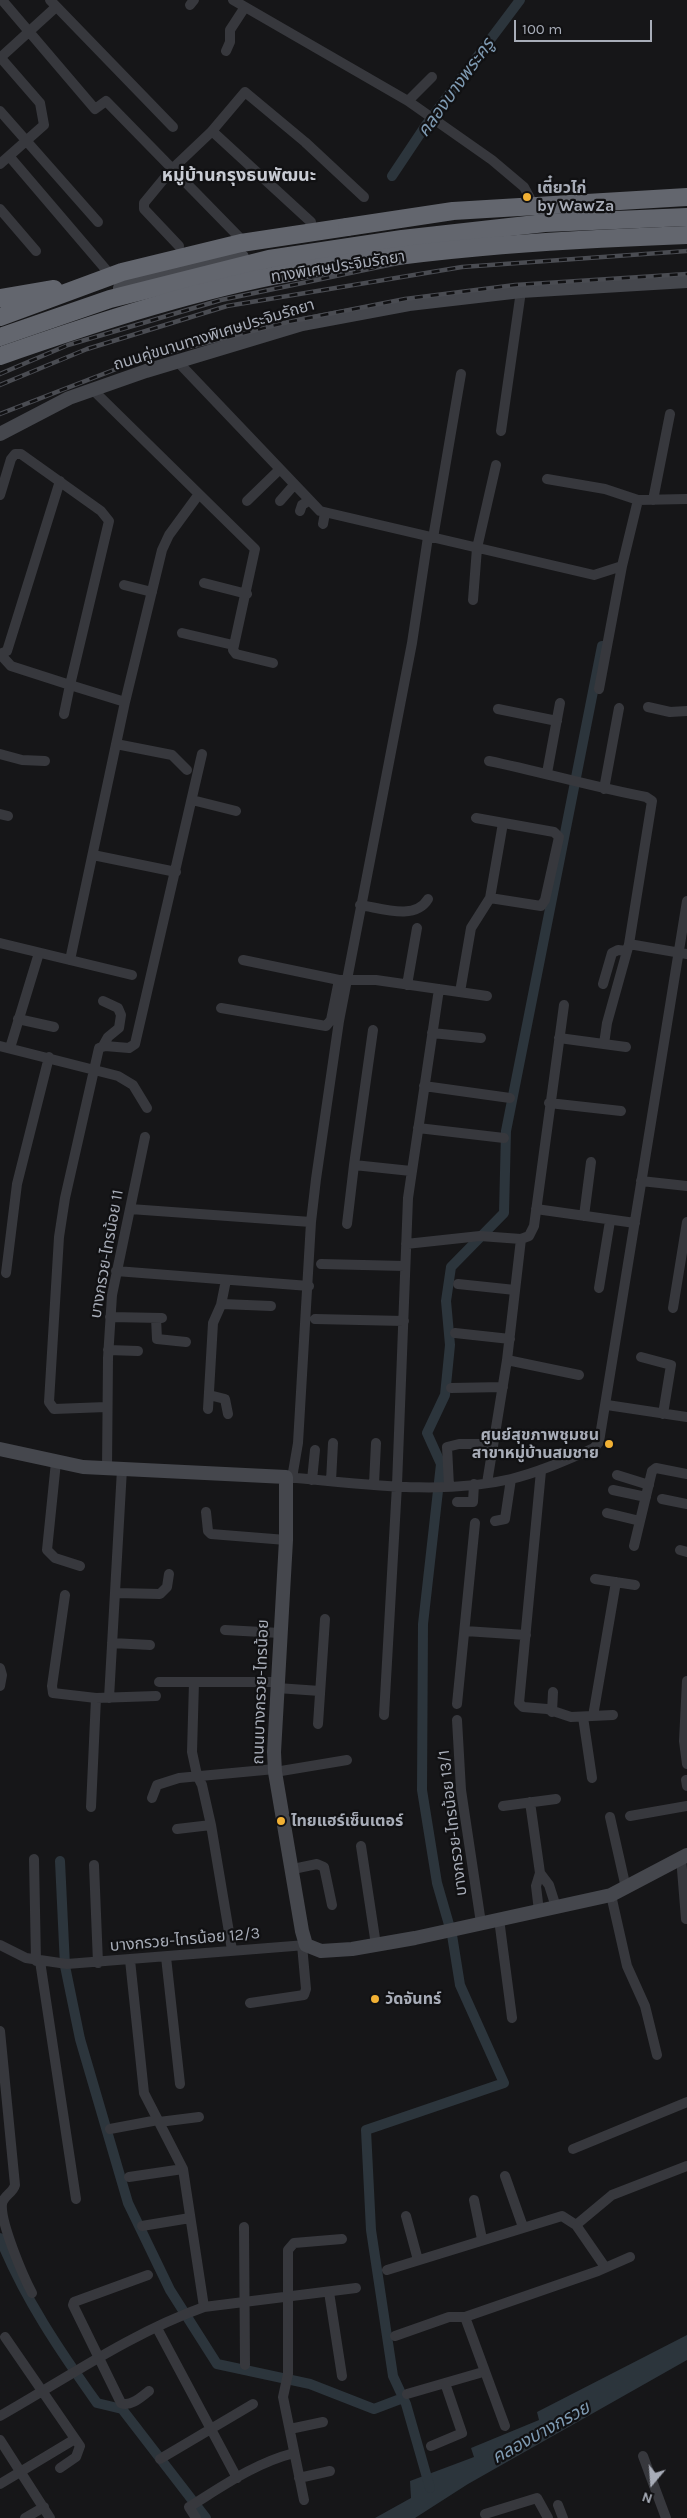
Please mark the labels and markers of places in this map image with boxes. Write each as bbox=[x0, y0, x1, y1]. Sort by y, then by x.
place label: เตี๋ยวไก่ by WawZa bbox=[537, 178, 614, 216]
marker: เตี๋ยวไก่ by WawZa bbox=[521, 191, 533, 203]
place label: ศูนย์สุขภาพชุมชน สาขาหมู่บ้านสมชาย bbox=[472, 1425, 599, 1463]
marker: ศูนย์สุขภาพชุมชน สาขาหมู่บ้านสมชาย bbox=[603, 1438, 615, 1450]
place label: ไทยแฮร์เซ็นเตอร์ bbox=[291, 1811, 403, 1831]
marker: ไทยแฮร์เซ็นเตอร์ bbox=[275, 1815, 287, 1827]
place label: วัดจันทร์ bbox=[385, 1989, 441, 2009]
marker: วัดจันทร์ bbox=[369, 1993, 381, 2005]

